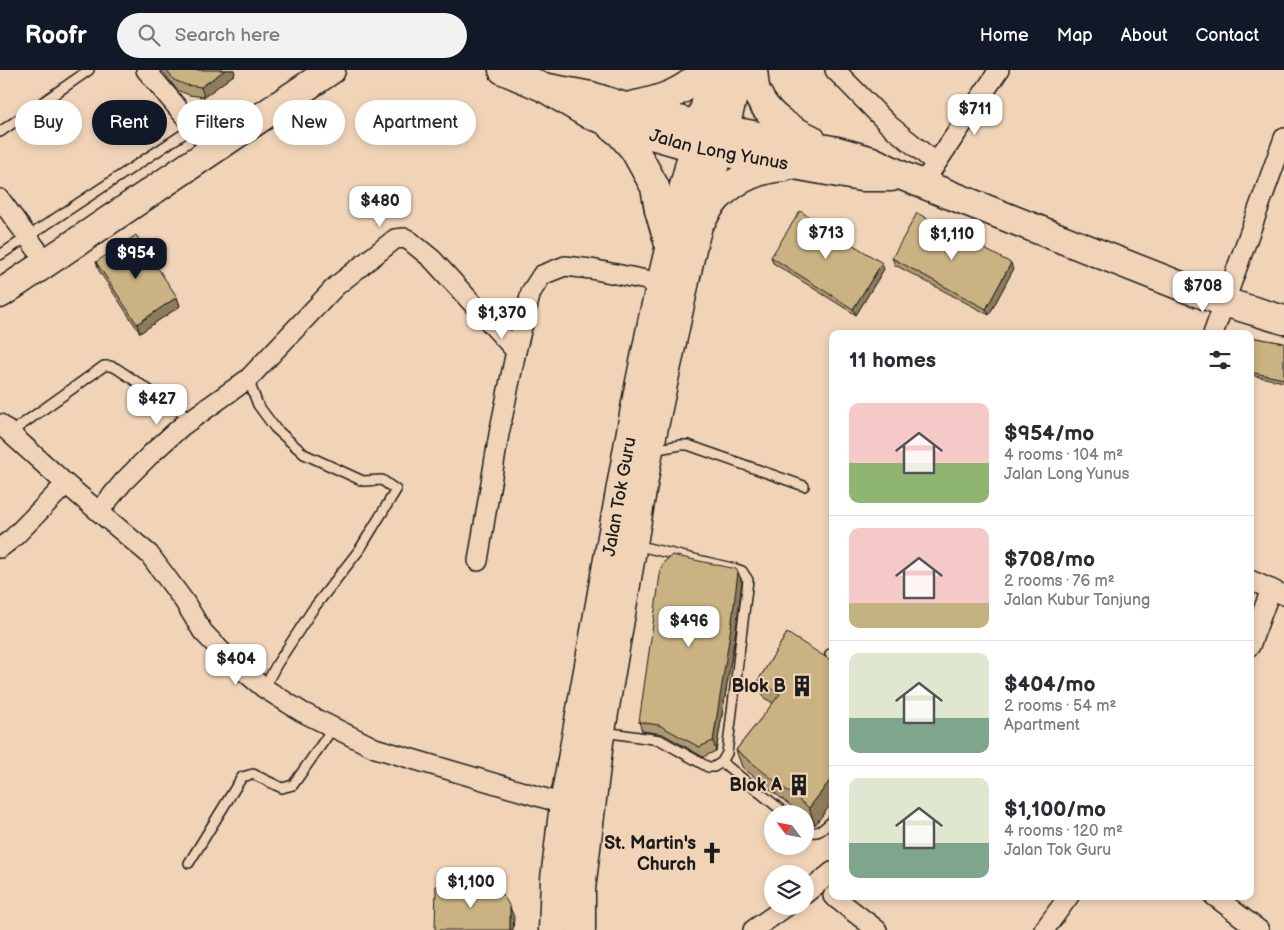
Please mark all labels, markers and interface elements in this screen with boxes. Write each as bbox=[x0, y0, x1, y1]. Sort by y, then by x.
search box bbox=[117, 13, 467, 58]
text: Roofr bbox=[25, 21, 87, 50]
icon: search bbox=[135, 21, 163, 49]
text: Search here bbox=[175, 24, 280, 47]
text: Home bbox=[980, 25, 1029, 46]
text: Map bbox=[1057, 25, 1093, 46]
text: About bbox=[1121, 25, 1168, 46]
text: Contact bbox=[1196, 25, 1259, 46]
pin: $711 bbox=[945, 93, 1005, 136]
chip: Buy bbox=[15, 100, 82, 145]
chip: Rent bbox=[92, 100, 167, 145]
chip: Filters bbox=[177, 100, 263, 145]
chip: New bbox=[273, 100, 345, 145]
chip: Apartment bbox=[355, 100, 476, 145]
text: $711 bbox=[959, 100, 991, 119]
street label: Jalan Long Yunus bbox=[647, 125, 790, 175]
pin: $480 bbox=[350, 186, 410, 228]
text: $480 bbox=[360, 192, 400, 211]
pin: $713 bbox=[796, 218, 856, 260]
pin: $1,110 bbox=[911, 218, 993, 261]
text: $713 bbox=[808, 224, 844, 243]
text: $1,110 bbox=[930, 225, 974, 244]
pin: $954 bbox=[106, 238, 166, 280]
text: $954 bbox=[117, 244, 155, 263]
pin: $708 bbox=[1173, 270, 1233, 313]
text: $708 bbox=[1184, 277, 1222, 296]
pin: $1,370 bbox=[461, 298, 543, 340]
text: $1,370 bbox=[478, 304, 526, 323]
icon: filters bbox=[1206, 346, 1234, 374]
text: 11 homes bbox=[849, 348, 936, 373]
pin: $427 bbox=[127, 384, 187, 426]
text: $427 bbox=[138, 390, 176, 409]
text: $954/mo bbox=[1004, 421, 1094, 446]
icon: home bbox=[889, 423, 949, 483]
street label: Jalan Tok Guru bbox=[599, 435, 641, 558]
text: 4 rooms · 104 m² bbox=[1004, 446, 1123, 465]
text: Jalan Long Yunus bbox=[1004, 465, 1130, 484]
text: $708/mo bbox=[1004, 547, 1095, 572]
icon: home bbox=[889, 548, 949, 608]
text: 2 rooms · 76 m² bbox=[1004, 572, 1115, 591]
text: Jalan Kubur Tanjung bbox=[1004, 591, 1150, 610]
pin: $496 bbox=[659, 606, 719, 648]
text: $496 bbox=[669, 612, 709, 631]
pin: $404 bbox=[206, 644, 266, 686]
text: $404 bbox=[216, 650, 256, 669]
text: $404/mo bbox=[1004, 672, 1095, 697]
building icon: Blok B bbox=[789, 673, 815, 699]
icon: home bbox=[889, 673, 949, 733]
place label: Blok B bbox=[732, 676, 786, 697]
text: 2 rooms · 54 m² bbox=[1004, 697, 1116, 716]
text: Apartment bbox=[1004, 716, 1080, 735]
building icon: Blok A bbox=[786, 772, 812, 798]
place label: Blok A bbox=[729, 775, 783, 796]
text: $1,100/mo bbox=[1004, 797, 1106, 822]
icon: home bbox=[889, 798, 949, 858]
north arrow bbox=[764, 805, 814, 855]
map controls bbox=[764, 805, 814, 915]
text: 4 rooms · 120 m² bbox=[1004, 822, 1123, 841]
place label: St. Martin's Church bbox=[604, 833, 696, 875]
church icon: St. Martin's Church bbox=[699, 840, 725, 866]
text: Jalan Tok Guru bbox=[1004, 841, 1111, 860]
button: layers bbox=[764, 865, 814, 915]
pin: $1,100 bbox=[430, 866, 512, 909]
text: $1,100 bbox=[447, 873, 495, 892]

